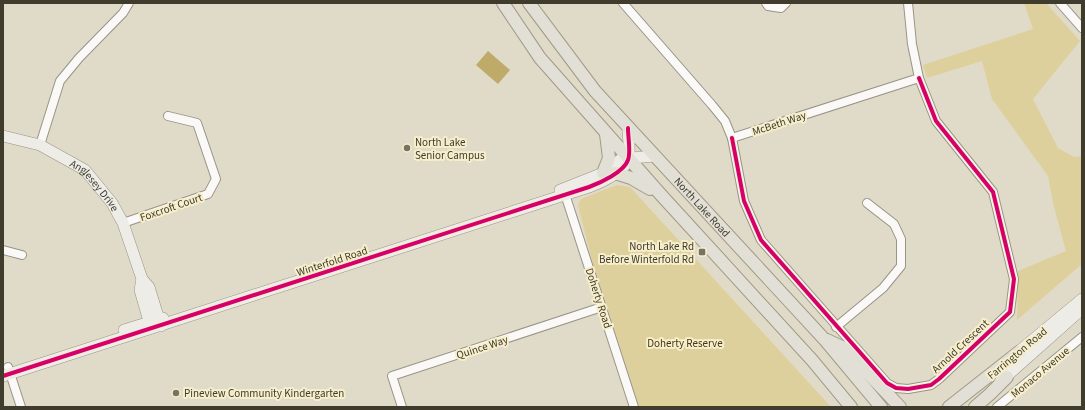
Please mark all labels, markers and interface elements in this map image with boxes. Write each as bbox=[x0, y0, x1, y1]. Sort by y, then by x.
street label: McBeth Way bbox=[750, 108, 808, 139]
place label: North Lake Senior Campus bbox=[415, 135, 485, 163]
marker: North Lake Senior Campus bbox=[402, 143, 412, 153]
street label: Anglesey Drive bbox=[67, 156, 122, 215]
street label: North Lake Road bbox=[670, 174, 733, 241]
street label: Foxcroft Court bbox=[138, 190, 205, 225]
place label: North Lake Rd Before Winterfold Rd bbox=[599, 239, 694, 267]
street label: Winterfold Road bbox=[295, 243, 370, 280]
marker: North Lake Rd Before Winterfold Rd bbox=[697, 247, 707, 257]
street label: Doherty Road bbox=[582, 266, 615, 330]
street label: Arnold Crescent bbox=[929, 316, 992, 377]
street label: Farrington Road bbox=[984, 324, 1050, 383]
street label: Quince Way bbox=[454, 332, 510, 363]
park label: Doherty Reserve bbox=[647, 336, 723, 351]
street label: Monaco Avenue bbox=[1008, 343, 1073, 401]
place label: Pineview Community Kindergarten bbox=[184, 386, 344, 401]
marker: Pineview Community Kindergarten bbox=[171, 388, 181, 398]

